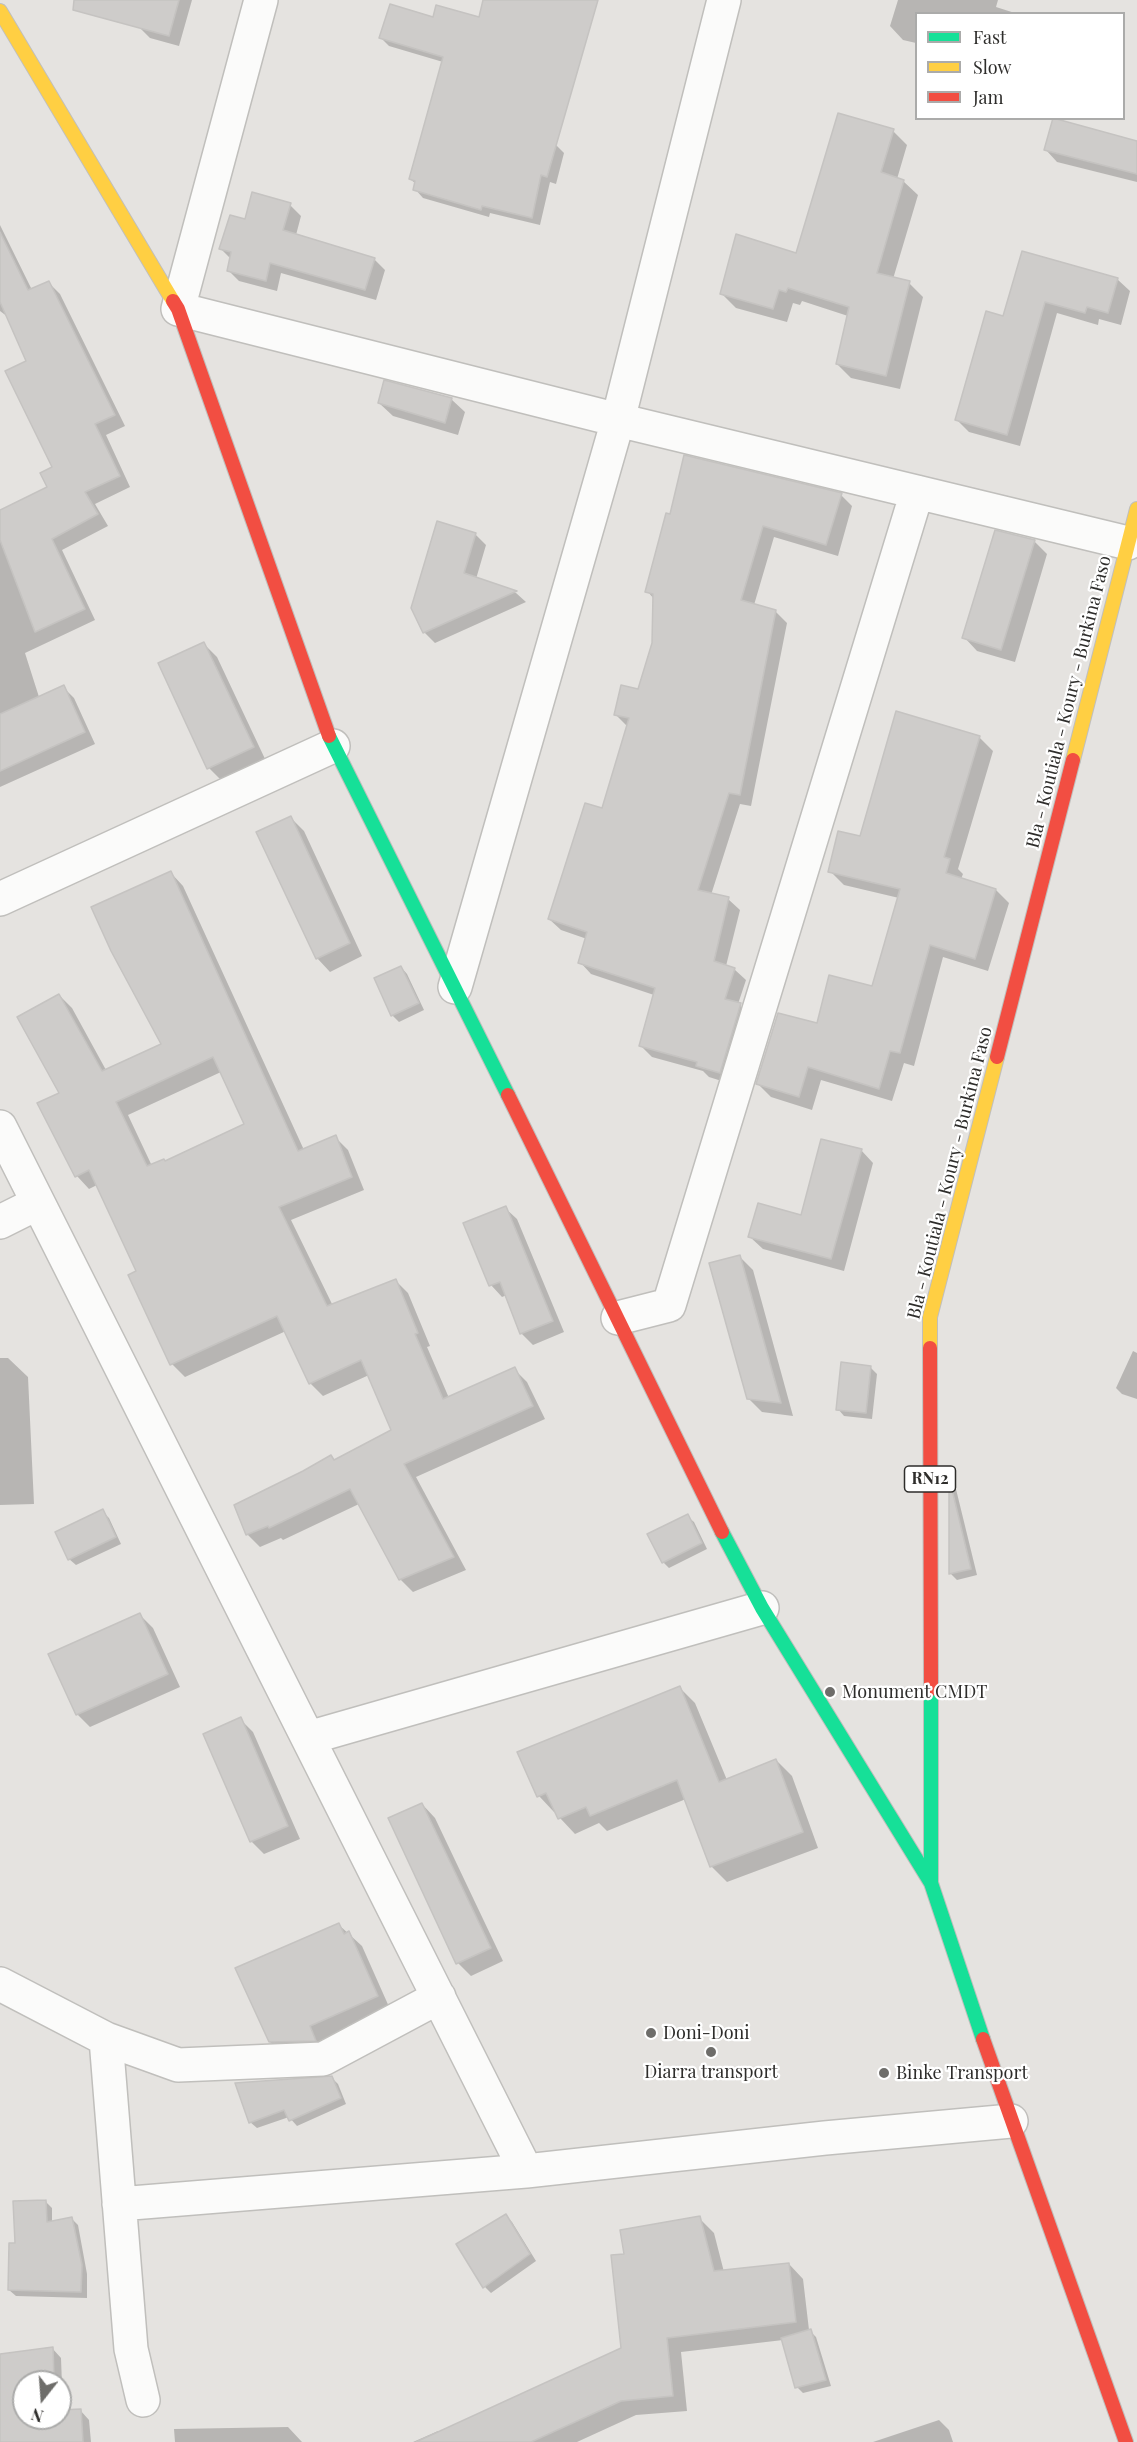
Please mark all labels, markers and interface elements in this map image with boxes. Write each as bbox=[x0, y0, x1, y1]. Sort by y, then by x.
legend bbox=[915, 12, 1125, 120]
text: Fast bbox=[973, 25, 1006, 49]
text: Slow bbox=[973, 55, 1011, 79]
text: Jam bbox=[973, 85, 1003, 109]
street label: Bla - Koutiala - Koury - Burkina Faso bbox=[1022, 554, 1116, 850]
street label: Bla - Koutiala - Koury - Burkina Faso bbox=[903, 1025, 997, 1321]
road number: RN12 bbox=[904, 1466, 956, 1492]
place label: Monument CMDT bbox=[842, 1681, 987, 1703]
marker: Monument CMDT bbox=[823, 1685, 837, 1699]
place label: Doni-Doni bbox=[663, 2022, 750, 2044]
marker: Doni-Doni bbox=[644, 2026, 658, 2040]
marker: Diarra transport bbox=[704, 2045, 718, 2059]
place label: Diarra transport bbox=[644, 2061, 778, 2083]
place label: Binke Transport bbox=[896, 2062, 1028, 2084]
marker: Binke Transport bbox=[877, 2066, 891, 2080]
north arrow bbox=[12, 2370, 72, 2430]
text: N bbox=[29, 2404, 46, 2428]

